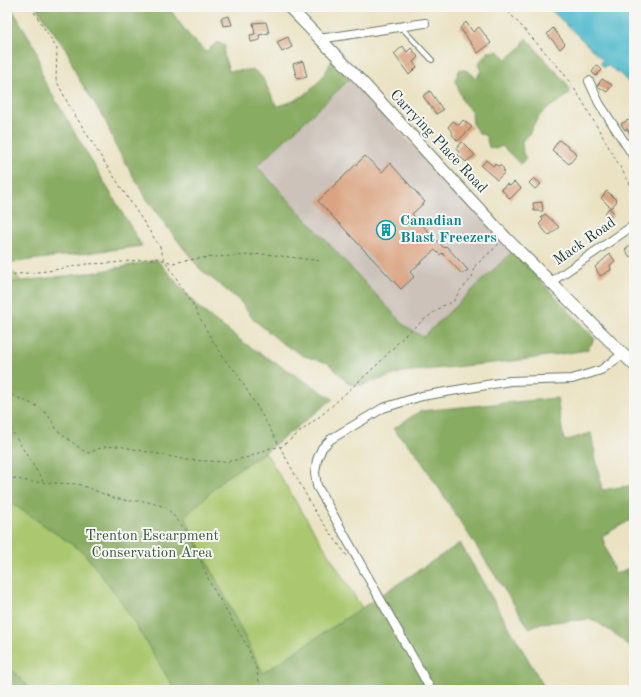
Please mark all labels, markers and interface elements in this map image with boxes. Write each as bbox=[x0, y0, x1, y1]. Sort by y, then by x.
street label: Carrying Place Road bbox=[387, 88, 490, 197]
place label: Canadian Blast Freezers bbox=[400, 214, 497, 246]
street label: Mack Road bbox=[551, 215, 619, 269]
building icon: Canadian Blast Freezers bbox=[375, 219, 397, 241]
park label: Trenton Escarpment Conservation Area bbox=[85, 529, 219, 561]

